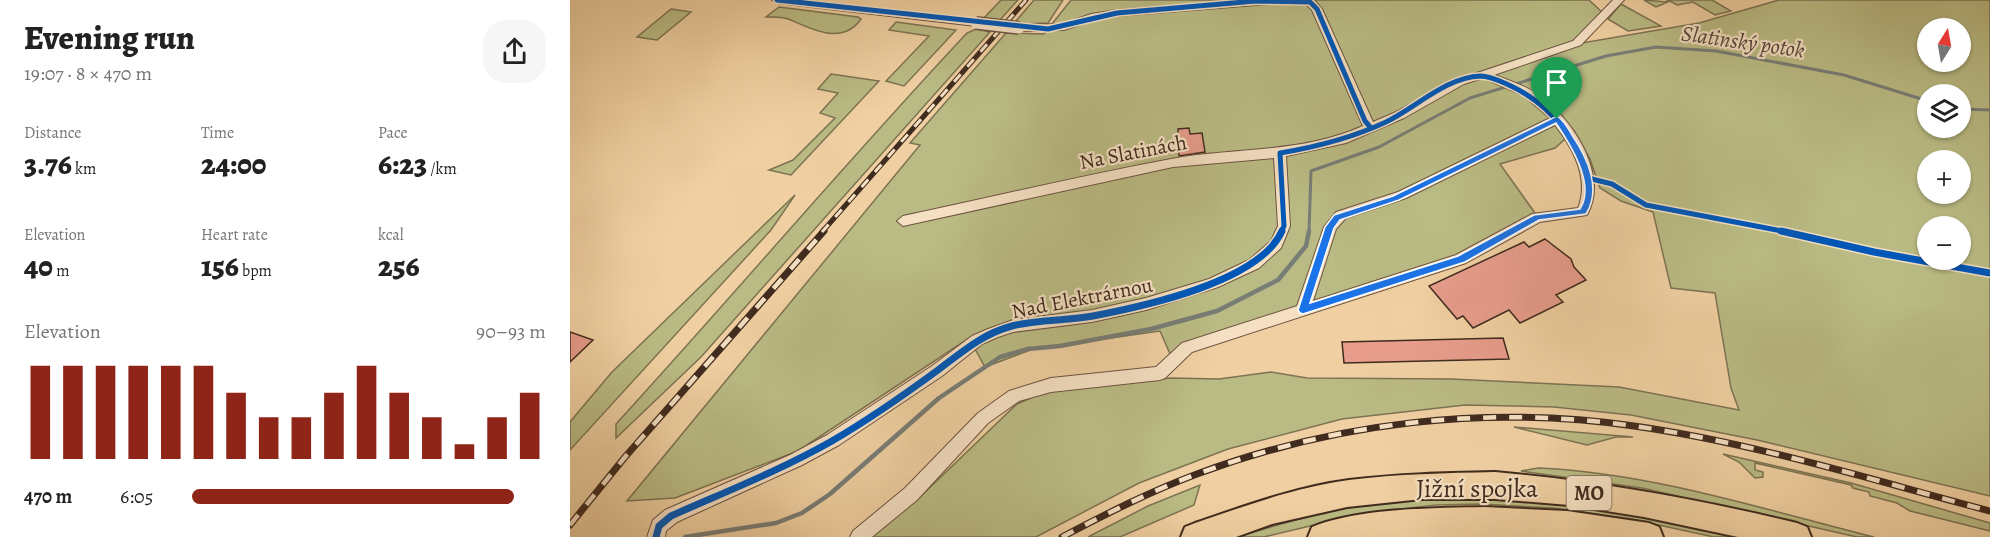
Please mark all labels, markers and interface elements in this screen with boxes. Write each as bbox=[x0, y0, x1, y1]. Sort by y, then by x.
text: Evening run bbox=[24, 15, 195, 60]
north arrow bbox=[1917, 18, 1971, 72]
map controls bbox=[1917, 18, 1971, 270]
water label: Slatinský potok bbox=[1679, 19, 1807, 66]
button: share bbox=[483, 20, 546, 83]
pin bbox=[1531, 57, 1582, 119]
text: 19:07 · 8 × 470 m bbox=[24, 60, 152, 87]
icon: arrive bbox=[1540, 66, 1573, 99]
button: layers bbox=[1917, 84, 1971, 138]
text: Distance bbox=[24, 122, 81, 144]
text: Time bbox=[201, 122, 234, 144]
text: Pace bbox=[378, 122, 408, 144]
street label: Na Slatinách bbox=[1077, 128, 1189, 176]
text: 3.76 bbox=[24, 144, 72, 184]
text: 24:00 bbox=[201, 144, 266, 184]
text: 6:23 bbox=[378, 144, 427, 184]
button: + bbox=[1917, 150, 1971, 204]
text: km bbox=[72, 158, 96, 180]
text: /km bbox=[427, 158, 457, 180]
button: − bbox=[1917, 216, 1971, 270]
text: Elevation bbox=[24, 224, 85, 246]
text: Heart rate bbox=[201, 224, 268, 246]
text: kcal bbox=[378, 224, 404, 246]
text: 40 bbox=[24, 246, 53, 286]
text: 156 bbox=[201, 246, 239, 286]
text: 256 bbox=[378, 246, 420, 286]
text: m bbox=[53, 260, 69, 282]
text: bpm bbox=[239, 260, 272, 282]
street label: Nad Elektrárnou bbox=[1009, 270, 1156, 325]
text: Elevation bbox=[24, 318, 101, 345]
text: 90–93 m bbox=[476, 318, 546, 345]
street label: Jižní spojka bbox=[1416, 471, 1538, 506]
road number: MO bbox=[1566, 476, 1612, 510]
text: 470 m bbox=[24, 483, 72, 510]
text: 6:05 bbox=[120, 483, 153, 510]

